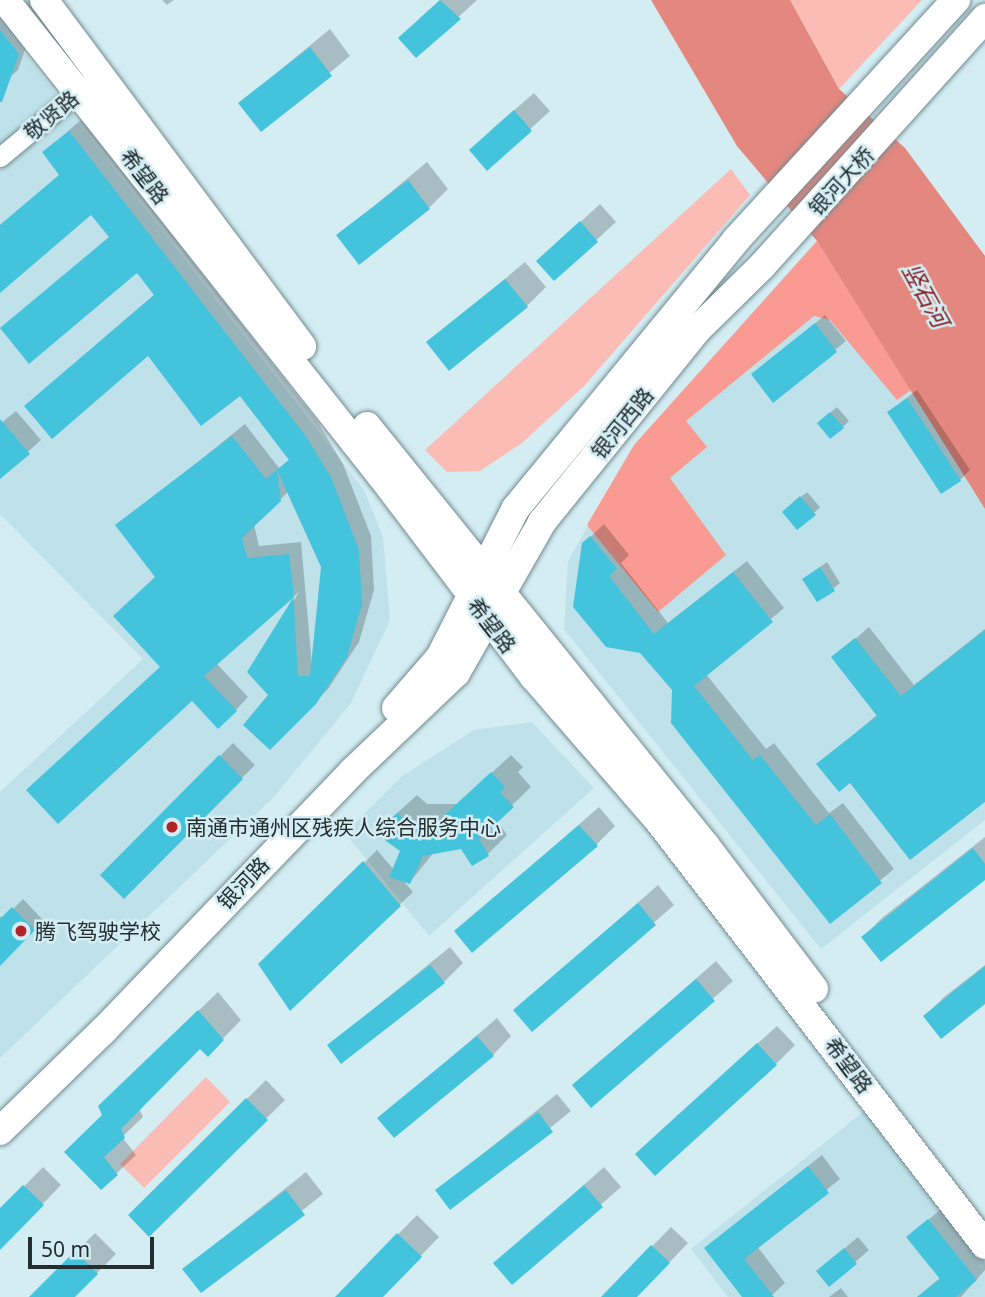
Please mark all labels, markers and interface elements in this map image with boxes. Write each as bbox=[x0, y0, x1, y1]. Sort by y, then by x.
street label: 敬贤路 bbox=[19, 85, 83, 145]
street label: 银河大桥 bbox=[803, 142, 879, 220]
street label: 希望路 bbox=[116, 143, 174, 209]
water label: 竖石河 bbox=[897, 258, 955, 332]
street label: 银河西路 bbox=[586, 382, 658, 464]
street label: 希望路 bbox=[463, 592, 521, 658]
place label: 南通市通州区残疾人综合服务中心 bbox=[186, 814, 501, 840]
marker: 南通市通州区残疾人综合服务中心 bbox=[164, 819, 180, 835]
street label: 银河路 bbox=[212, 852, 274, 914]
place label: 腾飞驾驶学校 bbox=[35, 918, 161, 944]
marker: 腾飞驾驶学校 bbox=[13, 923, 29, 939]
street label: 希望路 bbox=[820, 1032, 878, 1098]
scale bar bbox=[32, 1224, 158, 1268]
text: 50 m bbox=[41, 1235, 90, 1263]

